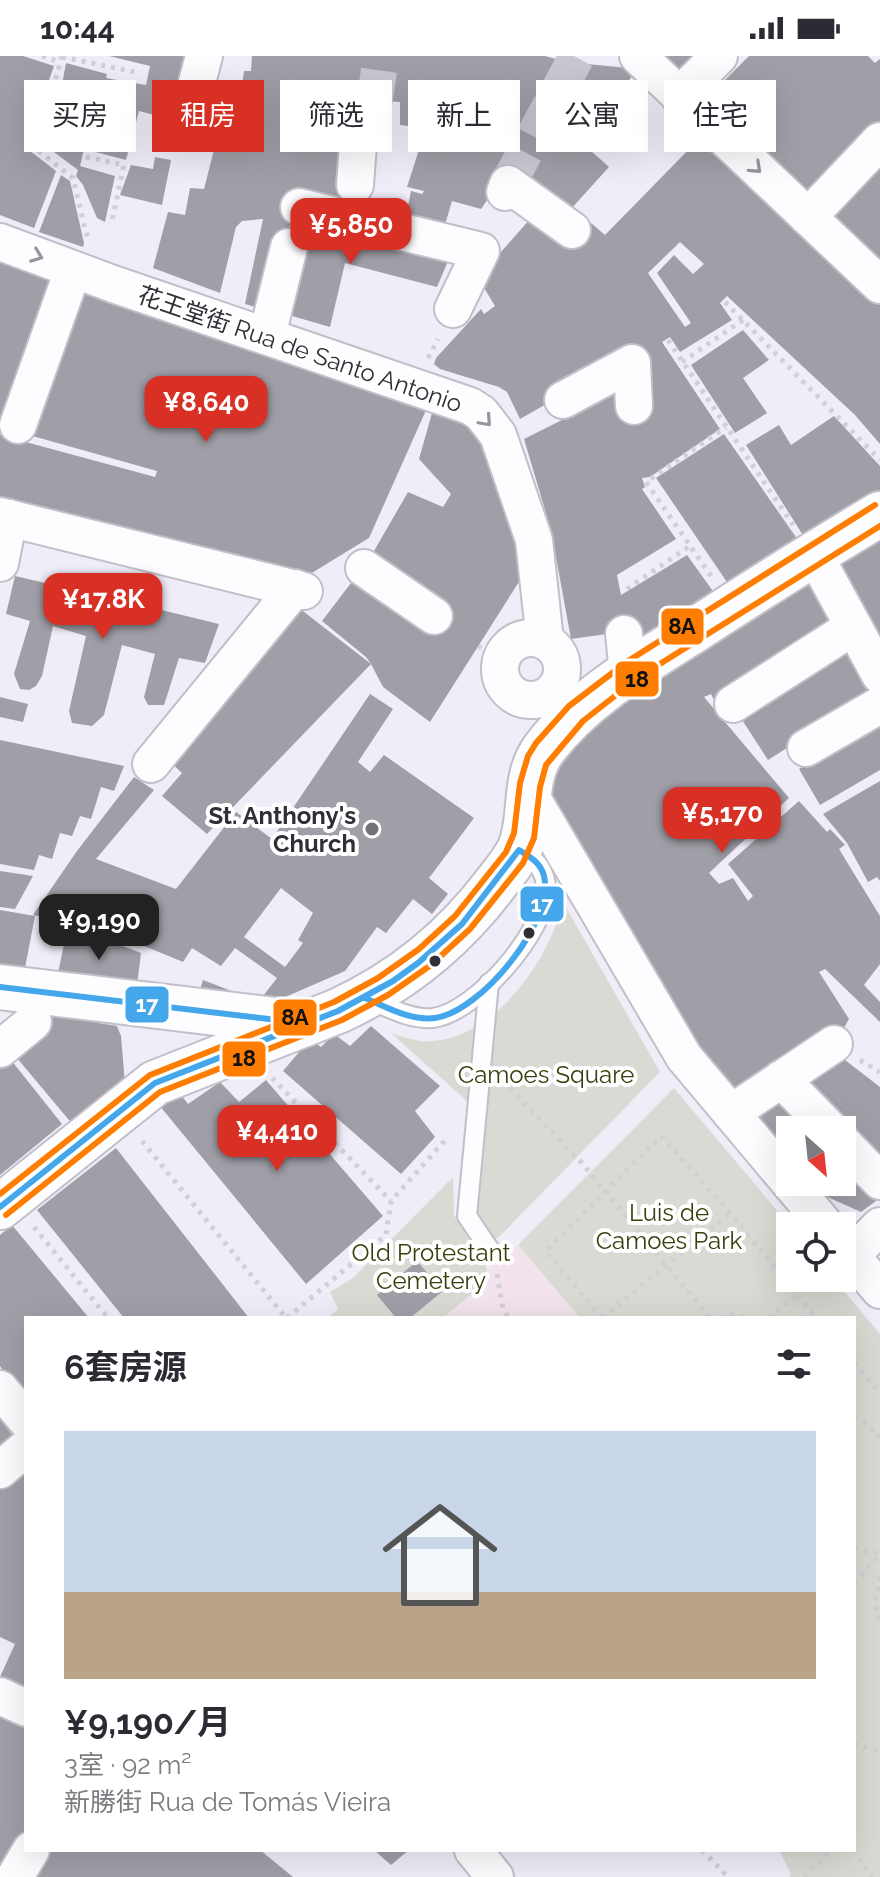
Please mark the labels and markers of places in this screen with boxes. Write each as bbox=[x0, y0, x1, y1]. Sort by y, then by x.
pin: ¥5,850 bbox=[286, 198, 416, 266]
pin: ¥8,640 bbox=[141, 376, 271, 444]
pin: ¥17.8K bbox=[38, 573, 168, 641]
pin: ¥5,170 bbox=[657, 787, 787, 855]
place label: St. Anthony's Church bbox=[208, 801, 356, 858]
marker: St. Anthony's Church bbox=[363, 820, 381, 838]
pin: ¥9,190 bbox=[34, 894, 164, 962]
unlabelled marker bbox=[521, 925, 537, 941]
unlabelled marker bbox=[427, 953, 443, 969]
pin: ¥4,410 bbox=[212, 1105, 342, 1173]

